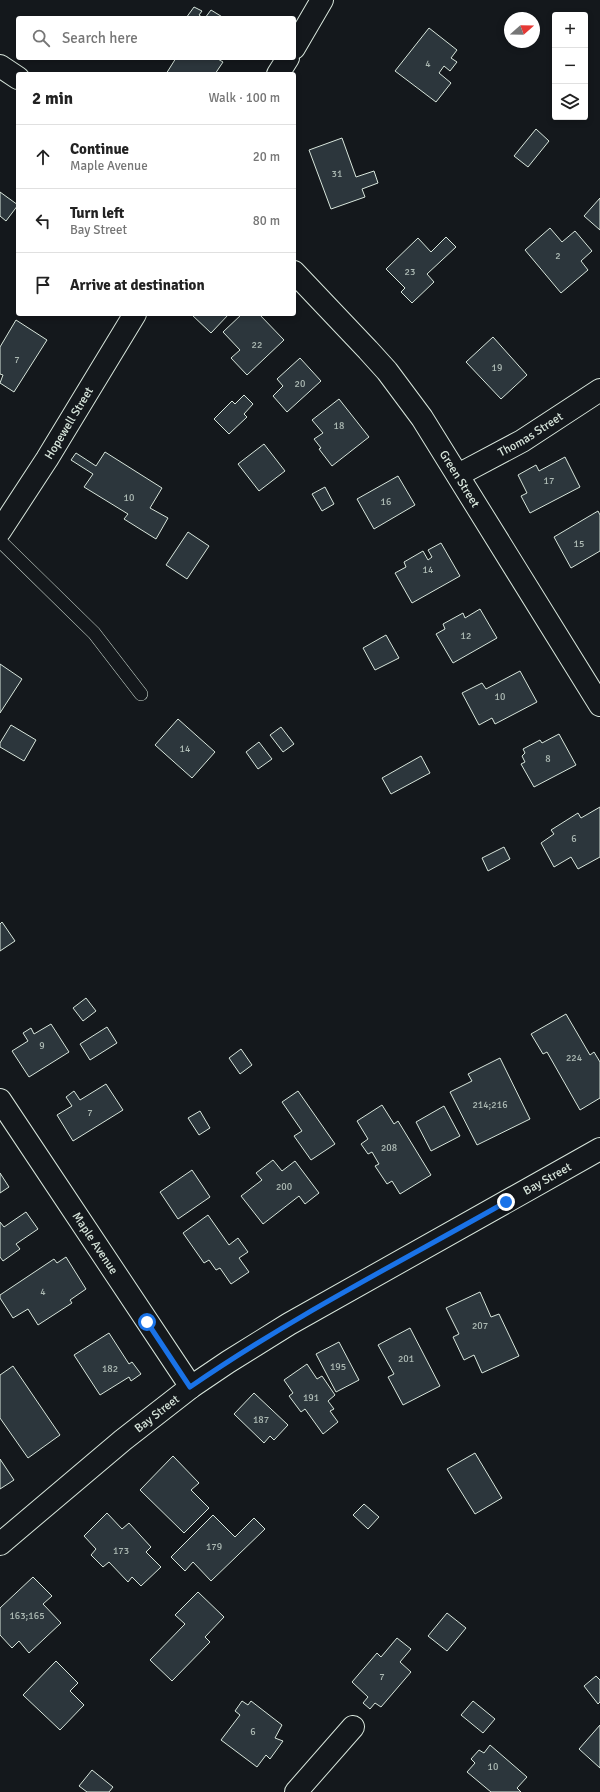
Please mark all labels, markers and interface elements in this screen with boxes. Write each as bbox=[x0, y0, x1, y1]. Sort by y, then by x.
north arrow bbox=[504, 12, 540, 48]
map controls bbox=[552, 12, 588, 120]
button: + bbox=[552, 12, 588, 48]
search box bbox=[16, 16, 296, 60]
icon: search bbox=[30, 27, 52, 49]
text: Search here bbox=[62, 29, 138, 47]
button: − bbox=[552, 48, 588, 84]
house number: 4 bbox=[425, 58, 431, 70]
button: layers bbox=[552, 84, 588, 120]
text: 2 min bbox=[32, 88, 73, 109]
text: Walk · 100 m bbox=[209, 90, 280, 106]
text: Continue bbox=[70, 140, 129, 158]
icon: ahead bbox=[32, 146, 54, 168]
text: 20 m bbox=[253, 149, 280, 165]
text: Maple Avenue bbox=[70, 158, 148, 174]
house number: 31 bbox=[332, 168, 342, 180]
text: Turn left bbox=[70, 204, 124, 222]
icon: left bbox=[32, 210, 54, 232]
text: 80 m bbox=[253, 213, 280, 229]
text: Bay Street bbox=[70, 222, 127, 238]
house number: 2 bbox=[555, 250, 561, 262]
house number: 23 bbox=[405, 266, 415, 278]
icon: arrive bbox=[32, 274, 54, 296]
text: Arrive at destination bbox=[70, 276, 205, 294]
house number: 22 bbox=[252, 339, 262, 351]
house number: 7 bbox=[14, 354, 20, 366]
house number: 19 bbox=[492, 362, 502, 374]
house number: 20 bbox=[295, 378, 305, 390]
street label: Hopewell Street bbox=[41, 384, 96, 462]
street label: Thomas Street bbox=[495, 409, 566, 460]
house number: 18 bbox=[334, 420, 344, 432]
street label: Green Street bbox=[436, 447, 483, 510]
house number: 17 bbox=[544, 475, 554, 487]
house number: 10 bbox=[124, 492, 134, 504]
house number: 16 bbox=[381, 496, 391, 508]
house number: 15 bbox=[574, 538, 584, 550]
house number: 14 bbox=[423, 564, 434, 576]
house number: 12 bbox=[461, 630, 471, 642]
house number: 10 bbox=[495, 691, 505, 703]
house number: 14 bbox=[180, 743, 191, 755]
house number: 8 bbox=[545, 753, 551, 765]
house number: 6 bbox=[571, 833, 577, 845]
house number: 9 bbox=[39, 1040, 45, 1052]
house number: 224 bbox=[566, 1052, 583, 1064]
house number: 214;216 bbox=[472, 1099, 508, 1111]
house number: 7 bbox=[87, 1107, 93, 1119]
house number: 208 bbox=[381, 1142, 397, 1154]
street label: Bay Street bbox=[520, 1159, 574, 1198]
house number: 200 bbox=[276, 1181, 292, 1193]
route end bbox=[497, 1193, 515, 1211]
street label: Maple Avenue bbox=[69, 1209, 121, 1277]
house number: 4 bbox=[40, 1286, 46, 1298]
route start bbox=[138, 1313, 156, 1331]
house number: 207 bbox=[472, 1320, 488, 1332]
house number: 201 bbox=[398, 1353, 414, 1365]
house number: 195 bbox=[330, 1361, 346, 1373]
house number: 182 bbox=[102, 1363, 118, 1375]
street label: Bay Street bbox=[131, 1391, 182, 1436]
house number: 191 bbox=[303, 1392, 319, 1404]
house number: 187 bbox=[253, 1414, 269, 1426]
house number: 179 bbox=[206, 1541, 222, 1553]
house number: 173 bbox=[113, 1545, 129, 1557]
house number: 163;165 bbox=[9, 1610, 45, 1622]
house number: 7 bbox=[379, 1671, 385, 1683]
house number: 6 bbox=[250, 1726, 256, 1738]
house number: 10 bbox=[488, 1761, 498, 1773]

